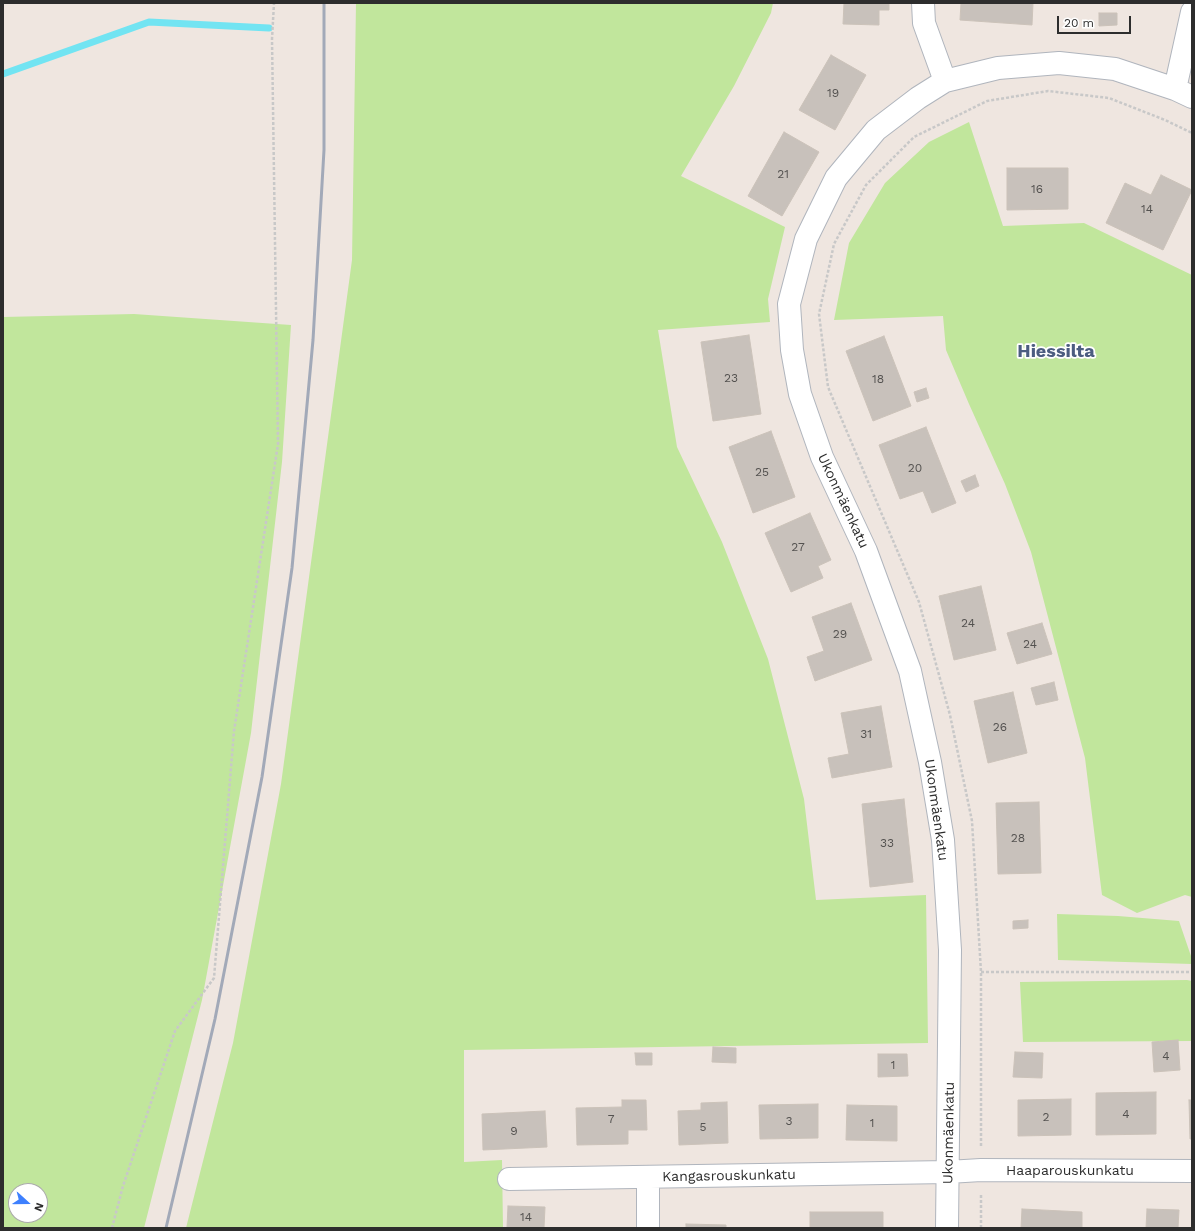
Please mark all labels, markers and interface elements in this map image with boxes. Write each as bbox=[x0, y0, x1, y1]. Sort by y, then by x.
scale bar bbox=[1059, 8, 1133, 34]
text: 20 m bbox=[1064, 16, 1094, 30]
house number: 19 bbox=[827, 86, 839, 100]
house number: 21 bbox=[777, 167, 789, 181]
house number: 16 bbox=[1031, 182, 1043, 196]
house number: 14 bbox=[1141, 202, 1153, 216]
district label: Hiessilta bbox=[1017, 341, 1095, 363]
house number: 23 bbox=[724, 371, 738, 385]
house number: 18 bbox=[872, 372, 884, 386]
street label: Ukonmäenkatu bbox=[814, 451, 872, 551]
house number: 20 bbox=[908, 461, 922, 475]
house number: 25 bbox=[755, 465, 769, 479]
house number: 27 bbox=[791, 540, 805, 554]
house number: 24 bbox=[961, 616, 975, 630]
house number: 29 bbox=[833, 627, 847, 641]
house number: 24 bbox=[1023, 637, 1037, 651]
house number: 26 bbox=[993, 720, 1007, 734]
house number: 31 bbox=[860, 727, 872, 741]
street label: Ukonmäenkatu bbox=[921, 758, 951, 862]
house number: 28 bbox=[1011, 831, 1025, 845]
house number: 33 bbox=[880, 836, 894, 850]
house number: 4 bbox=[1162, 1049, 1170, 1063]
house number: 1 bbox=[891, 1058, 895, 1072]
street label: Ukonmäenkatu bbox=[940, 1082, 958, 1184]
house number: 4 bbox=[1122, 1107, 1130, 1121]
house number: 2 bbox=[1043, 1110, 1049, 1124]
house number: 7 bbox=[608, 1112, 614, 1126]
house number: 3 bbox=[786, 1114, 792, 1128]
house number: 1 bbox=[870, 1116, 874, 1130]
house number: 5 bbox=[700, 1120, 706, 1134]
house number: 9 bbox=[510, 1124, 518, 1138]
street label: Haaparouskunkatu bbox=[1006, 1163, 1134, 1179]
street label: Kangasrouskunkatu bbox=[662, 1166, 796, 1186]
north arrow bbox=[8, 1183, 48, 1223]
text: N bbox=[31, 1201, 46, 1213]
house number: 14 bbox=[520, 1210, 532, 1224]

